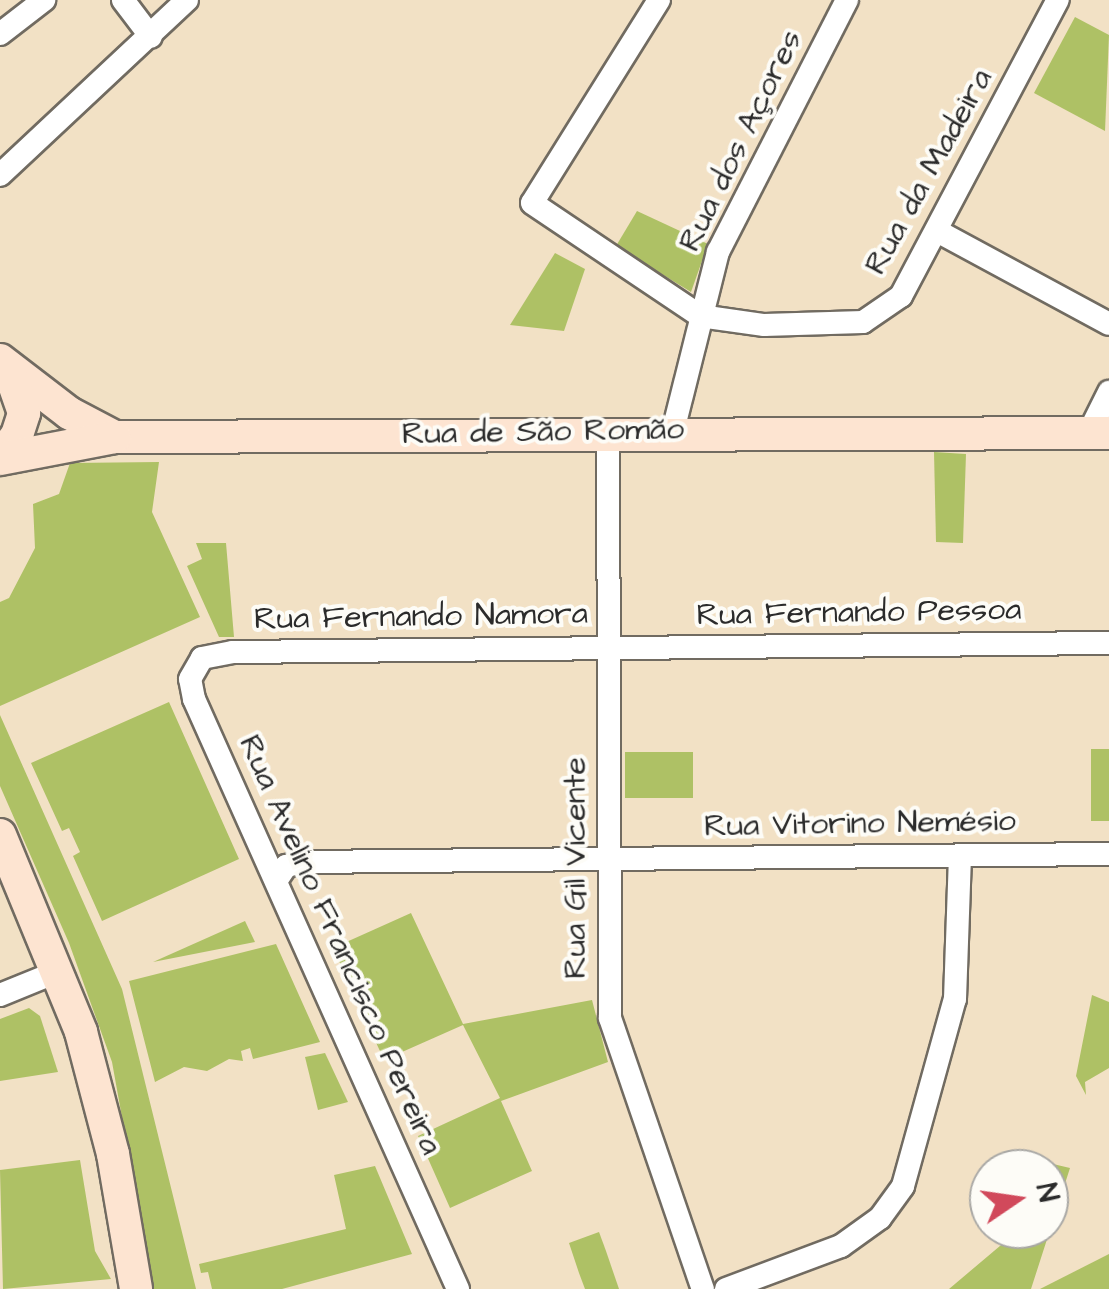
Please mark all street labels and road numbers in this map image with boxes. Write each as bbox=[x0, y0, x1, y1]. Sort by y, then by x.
street label: Rua dos Açores bbox=[671, 24, 811, 258]
street label: Rua da Madeira bbox=[857, 63, 1001, 281]
street label: Rua de São Romão bbox=[402, 410, 684, 454]
street label: Rua Fernando Pessoa bbox=[696, 591, 1022, 635]
street label: Rua Fernando Namora bbox=[254, 595, 588, 639]
street label: Rua Avelino Francisco Pereira bbox=[230, 729, 450, 1161]
street label: Rua Gil Vicente bbox=[557, 757, 595, 979]
street label: Rua Vitorino Nemésio bbox=[704, 802, 1016, 846]

